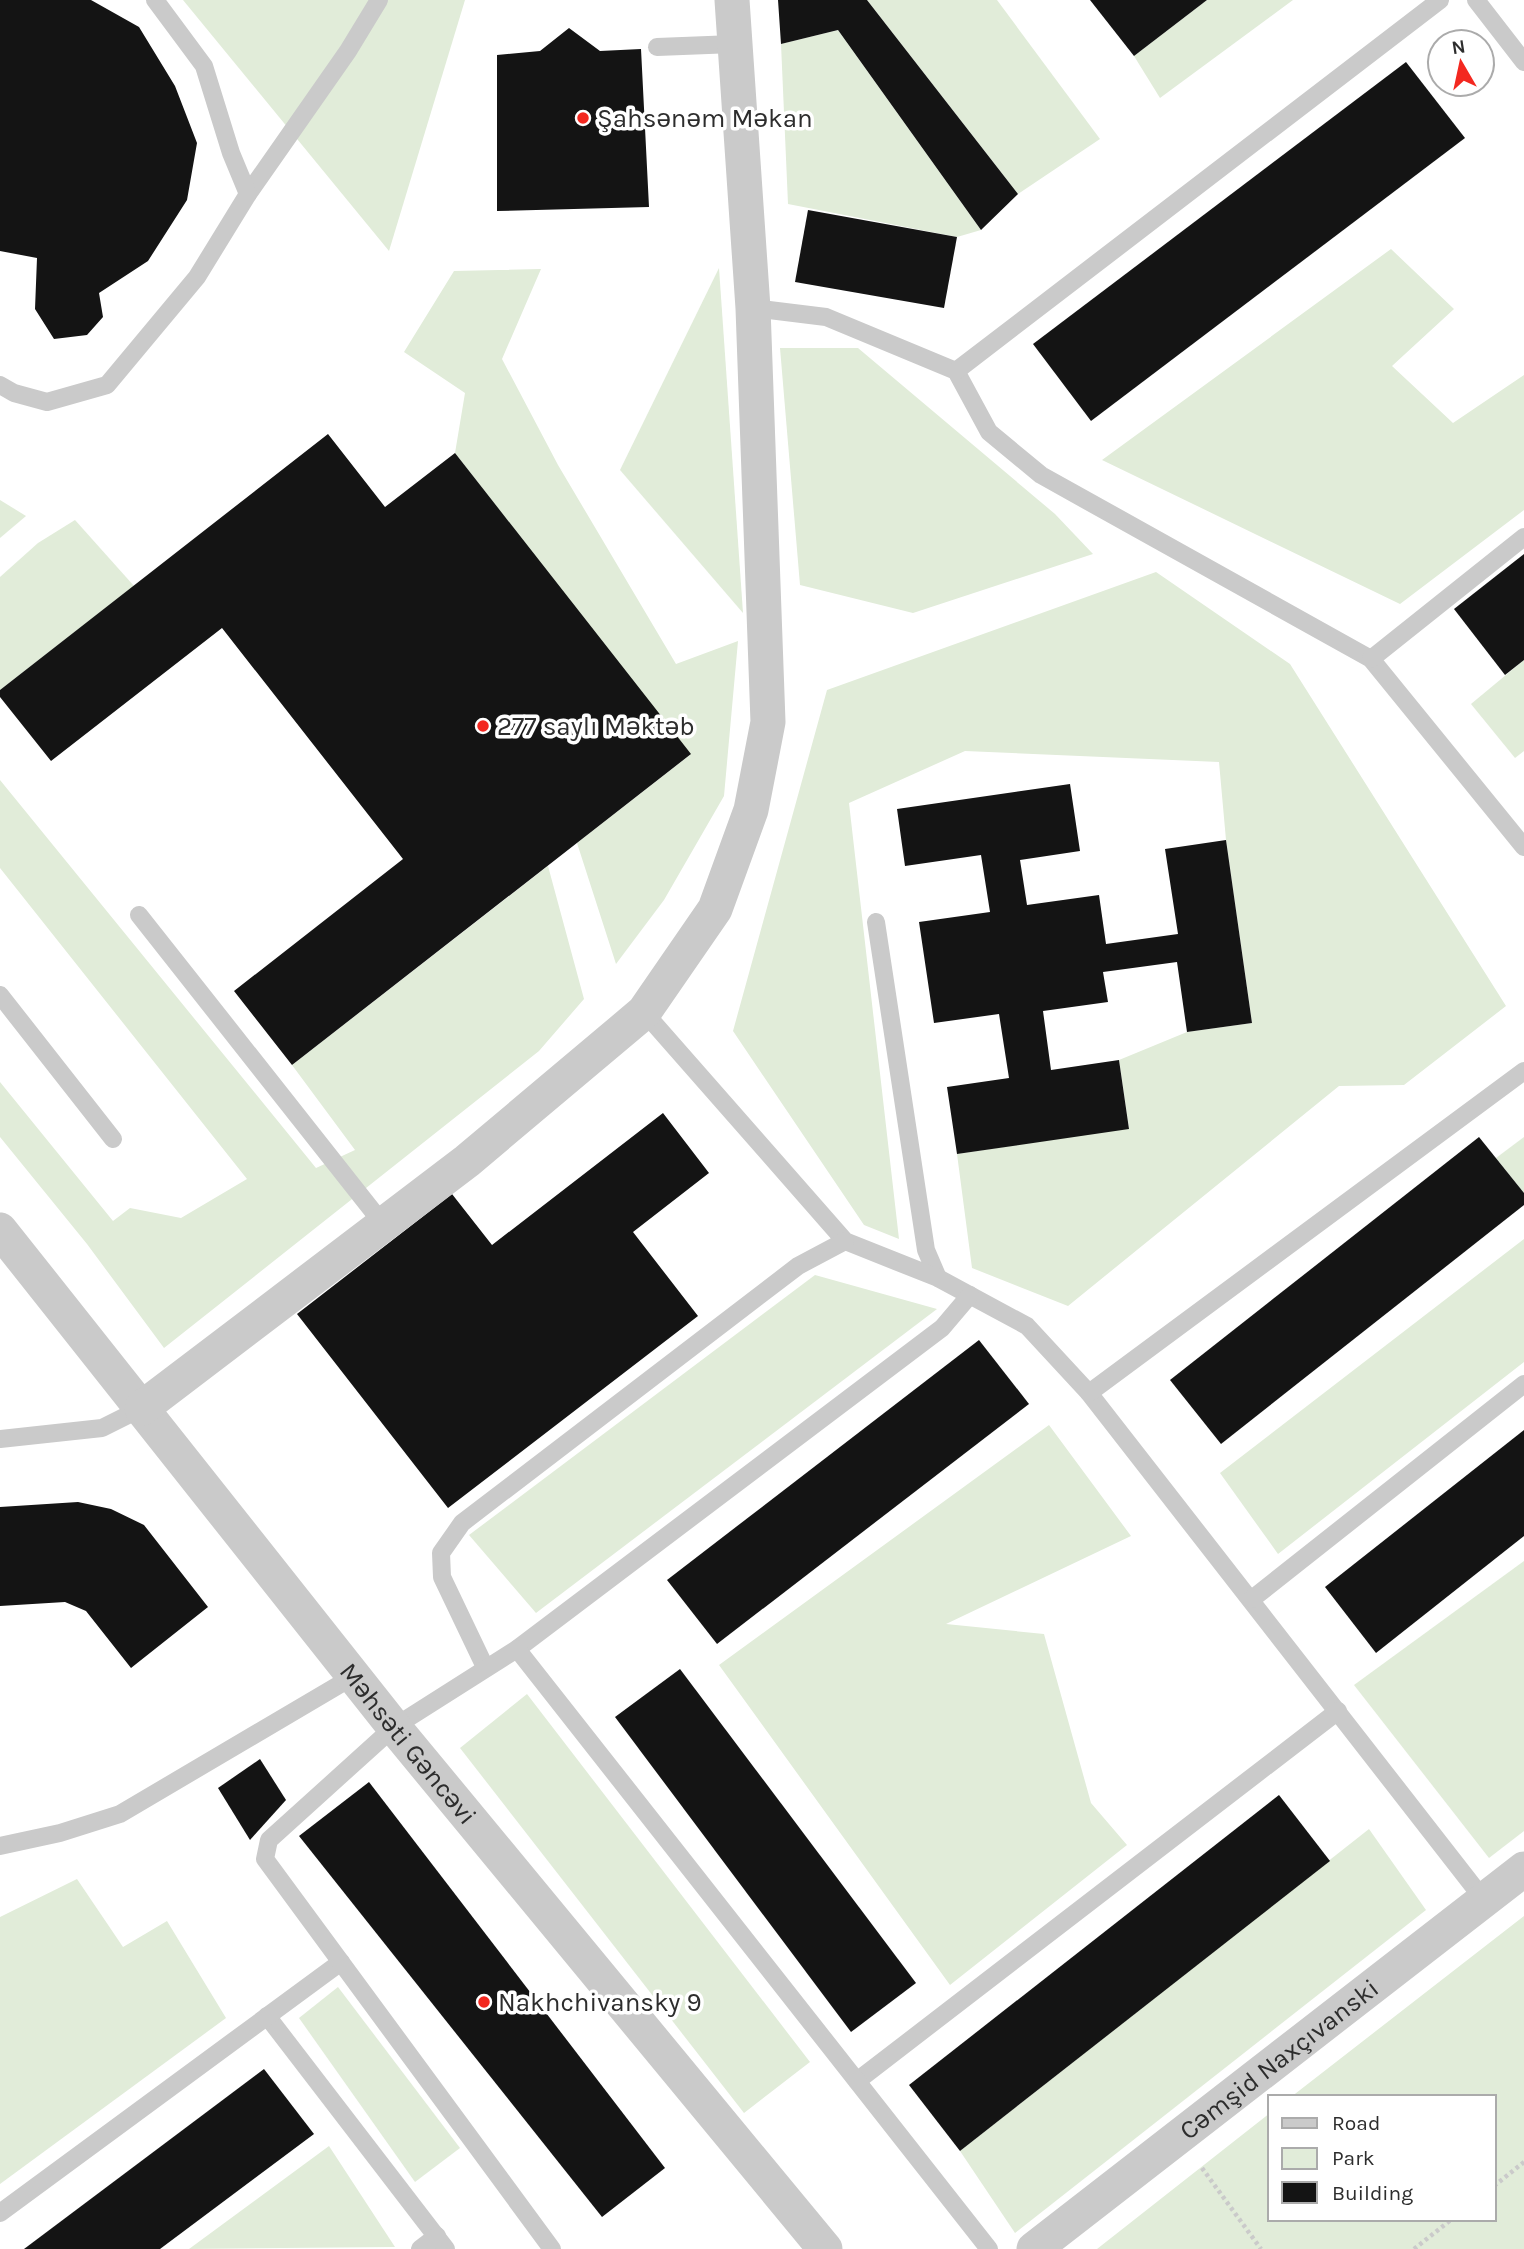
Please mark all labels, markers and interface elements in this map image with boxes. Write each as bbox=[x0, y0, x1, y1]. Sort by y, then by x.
north arrow bbox=[1426, 28, 1496, 98]
text: N bbox=[1450, 35, 1467, 59]
place label: Şahsənəm Məkan bbox=[597, 103, 813, 134]
marker: Şahsənəm Məkan bbox=[575, 110, 591, 126]
place label: 277 saylı Məktəb bbox=[497, 711, 695, 742]
marker: 277 saylı Məktəb bbox=[475, 718, 491, 734]
street label: Məhsəti Gəncəvi bbox=[333, 1656, 483, 1831]
street label: Cəmşid Naxçıvanski bbox=[1173, 1972, 1385, 2146]
place label: Nakhchivansky 9 bbox=[498, 1987, 702, 2018]
marker: Nakhchivansky 9 bbox=[476, 1994, 492, 2010]
legend bbox=[1268, 2095, 1496, 2221]
text: Road bbox=[1332, 2111, 1380, 2135]
text: Park bbox=[1332, 2146, 1375, 2170]
text: Building bbox=[1332, 2181, 1413, 2205]

